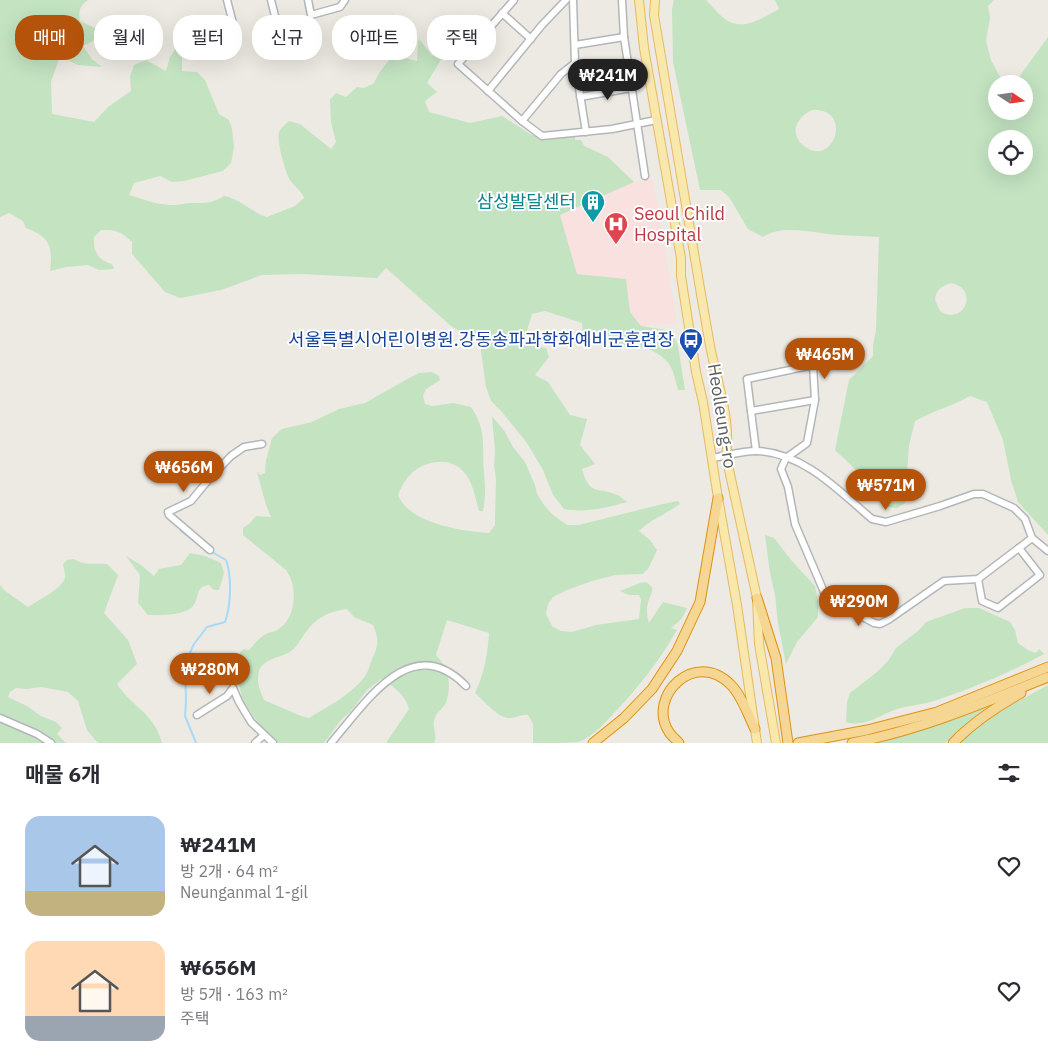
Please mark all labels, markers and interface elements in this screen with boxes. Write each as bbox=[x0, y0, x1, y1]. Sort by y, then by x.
chip: 매매 bbox=[15, 15, 84, 60]
chip: 월세 bbox=[94, 15, 163, 60]
chip: 필터 bbox=[173, 15, 242, 60]
chip: 신규 bbox=[252, 15, 322, 60]
chip: 아파트 bbox=[332, 15, 417, 60]
chip: 주택 bbox=[427, 15, 496, 60]
pin: ₩241M bbox=[573, 58, 643, 101]
text: ₩241M bbox=[579, 65, 637, 85]
north arrow bbox=[988, 75, 1032, 120]
map controls bbox=[988, 75, 1033, 175]
button: locate bbox=[988, 130, 1033, 175]
building icon: 삼성발달센터 bbox=[580, 189, 606, 223]
place label: 삼성발달센터 bbox=[477, 190, 576, 213]
place label: Seoul Child Hospital bbox=[634, 202, 725, 246]
hospital icon: Seoul Child Hospital bbox=[603, 211, 629, 245]
bus stop icon: 서울특별시어린이병원.강동송파과학화예비군훈련장 bbox=[678, 327, 704, 361]
place label: 서울특별시어린이병원.강동송파과학화예비군훈련장 bbox=[288, 328, 674, 351]
pin: ₩465M bbox=[790, 338, 860, 380]
text: ₩465M bbox=[796, 344, 854, 364]
street label: Heolleung-ro bbox=[703, 362, 742, 470]
pin: ₩656M bbox=[149, 450, 219, 493]
text: ₩656M bbox=[155, 457, 213, 477]
pin: ₩571M bbox=[851, 468, 921, 511]
text: ₩571M bbox=[857, 475, 915, 495]
pin: ₩290M bbox=[824, 584, 894, 627]
text: ₩290M bbox=[830, 591, 888, 611]
pin: ₩280M bbox=[175, 652, 245, 695]
text: ₩280M bbox=[181, 659, 239, 679]
icon: filters bbox=[995, 759, 1023, 787]
text: 매물 6개 bbox=[25, 760, 101, 788]
text: ₩241M bbox=[180, 830, 256, 858]
icon: home bbox=[65, 836, 125, 896]
icon: heart bbox=[995, 852, 1023, 880]
text: 방 2개 · 64 m² bbox=[180, 861, 278, 881]
text: Neunganmal 1-gil bbox=[180, 882, 308, 902]
text: ₩656M bbox=[180, 953, 256, 981]
icon: home bbox=[65, 961, 125, 1021]
icon: heart bbox=[995, 977, 1023, 1005]
text: 방 5개 · 163 m² bbox=[180, 984, 288, 1004]
text: 주택 bbox=[180, 1008, 209, 1028]

